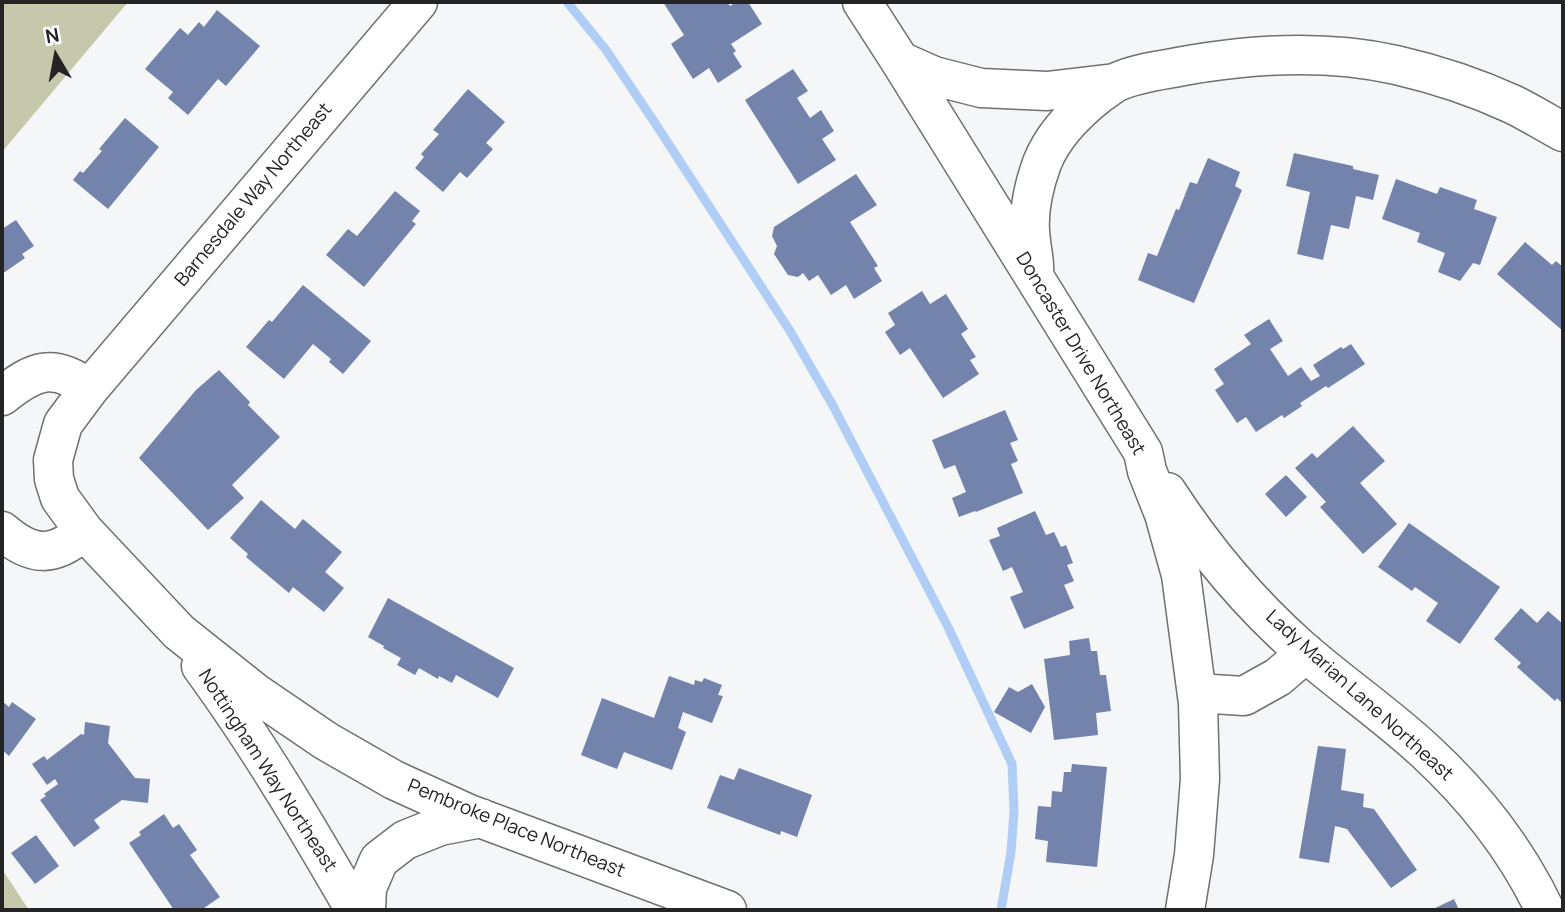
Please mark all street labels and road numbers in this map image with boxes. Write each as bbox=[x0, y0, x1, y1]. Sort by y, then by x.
street label: Barnesdale Way Northeast bbox=[171, 99, 337, 291]
street label: Doncaster Drive Northeast bbox=[1010, 249, 1150, 459]
street label: Lady Marian Lane Northeast bbox=[1261, 606, 1457, 786]
street label: Nottingham Way Northeast bbox=[193, 665, 341, 877]
street label: Pembroke Place Northeast bbox=[404, 775, 628, 883]

